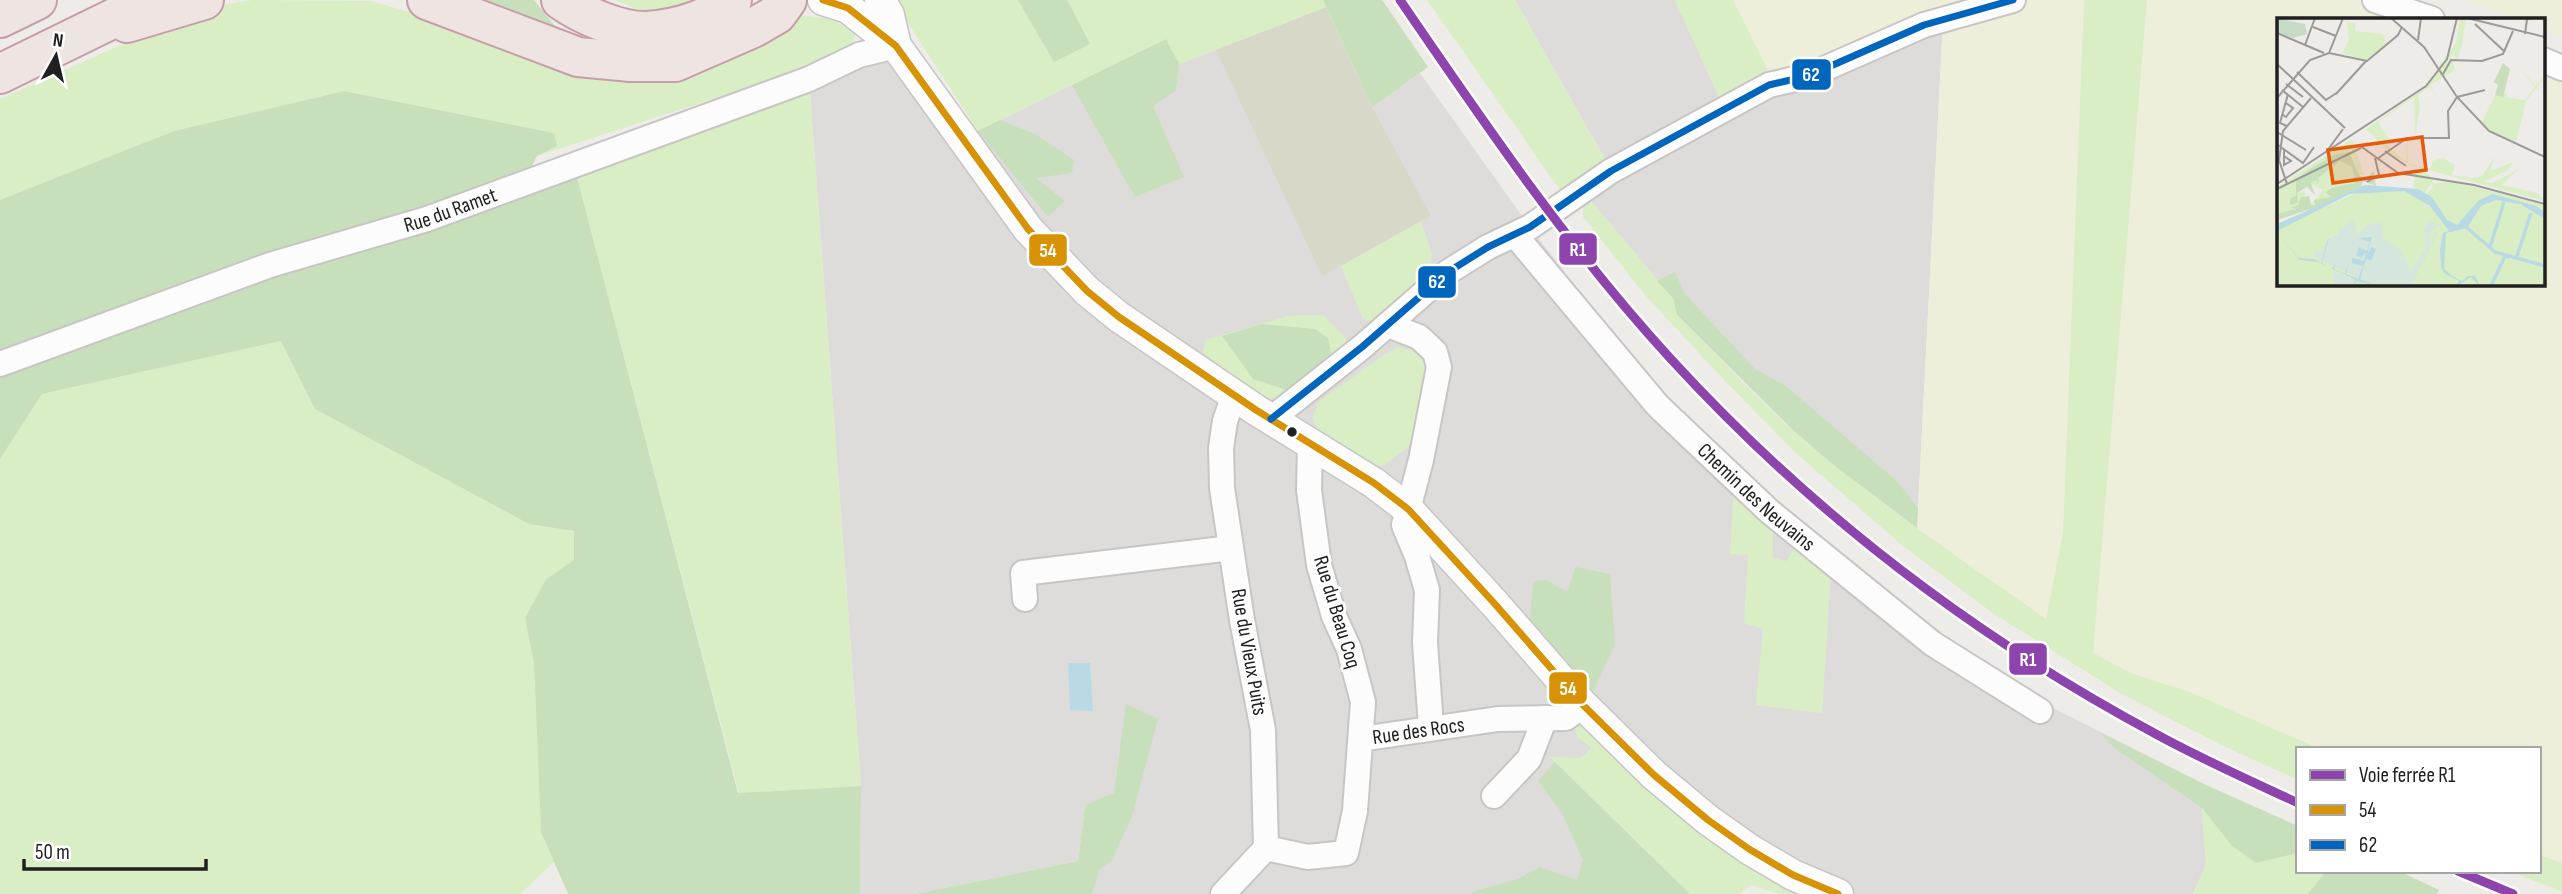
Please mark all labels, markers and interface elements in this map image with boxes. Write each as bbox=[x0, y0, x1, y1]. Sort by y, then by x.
inset map bbox=[2277, 18, 2544, 285]
north arrow bbox=[21, 21, 91, 91]
text: N bbox=[52, 29, 65, 53]
line badge: 62 bbox=[1791, 58, 1832, 91]
text: 62 bbox=[1802, 64, 1820, 87]
street label: Rue du Ramet bbox=[401, 182, 500, 238]
line badge: R1 bbox=[1558, 232, 1598, 266]
line badge: 54 bbox=[1028, 233, 1068, 267]
text: R1 bbox=[1570, 239, 1587, 262]
text: 54 bbox=[1039, 240, 1057, 263]
line badge: 62 bbox=[1417, 265, 1457, 299]
text: 62 bbox=[1428, 271, 1446, 294]
unlabelled marker bbox=[1285, 425, 1299, 439]
street label: Chemin des Neuvains bbox=[1692, 438, 1820, 556]
street label: Rue du Beau Coq bbox=[1308, 553, 1366, 671]
street label: Rue du Vieux Puits bbox=[1226, 587, 1272, 717]
line badge: R1 bbox=[2008, 642, 2048, 676]
text: R1 bbox=[2020, 649, 2037, 672]
line badge: 54 bbox=[1548, 671, 1588, 705]
text: 54 bbox=[1559, 678, 1577, 701]
street label: Rue des Rocs bbox=[1371, 712, 1466, 750]
legend bbox=[2296, 747, 2541, 873]
text: Voie ferrée R1 bbox=[2359, 763, 2456, 788]
text: 54 bbox=[2359, 798, 2376, 823]
scale bar bbox=[24, 828, 206, 872]
text: 62 bbox=[2359, 833, 2377, 858]
text: 50 m bbox=[35, 840, 70, 865]

